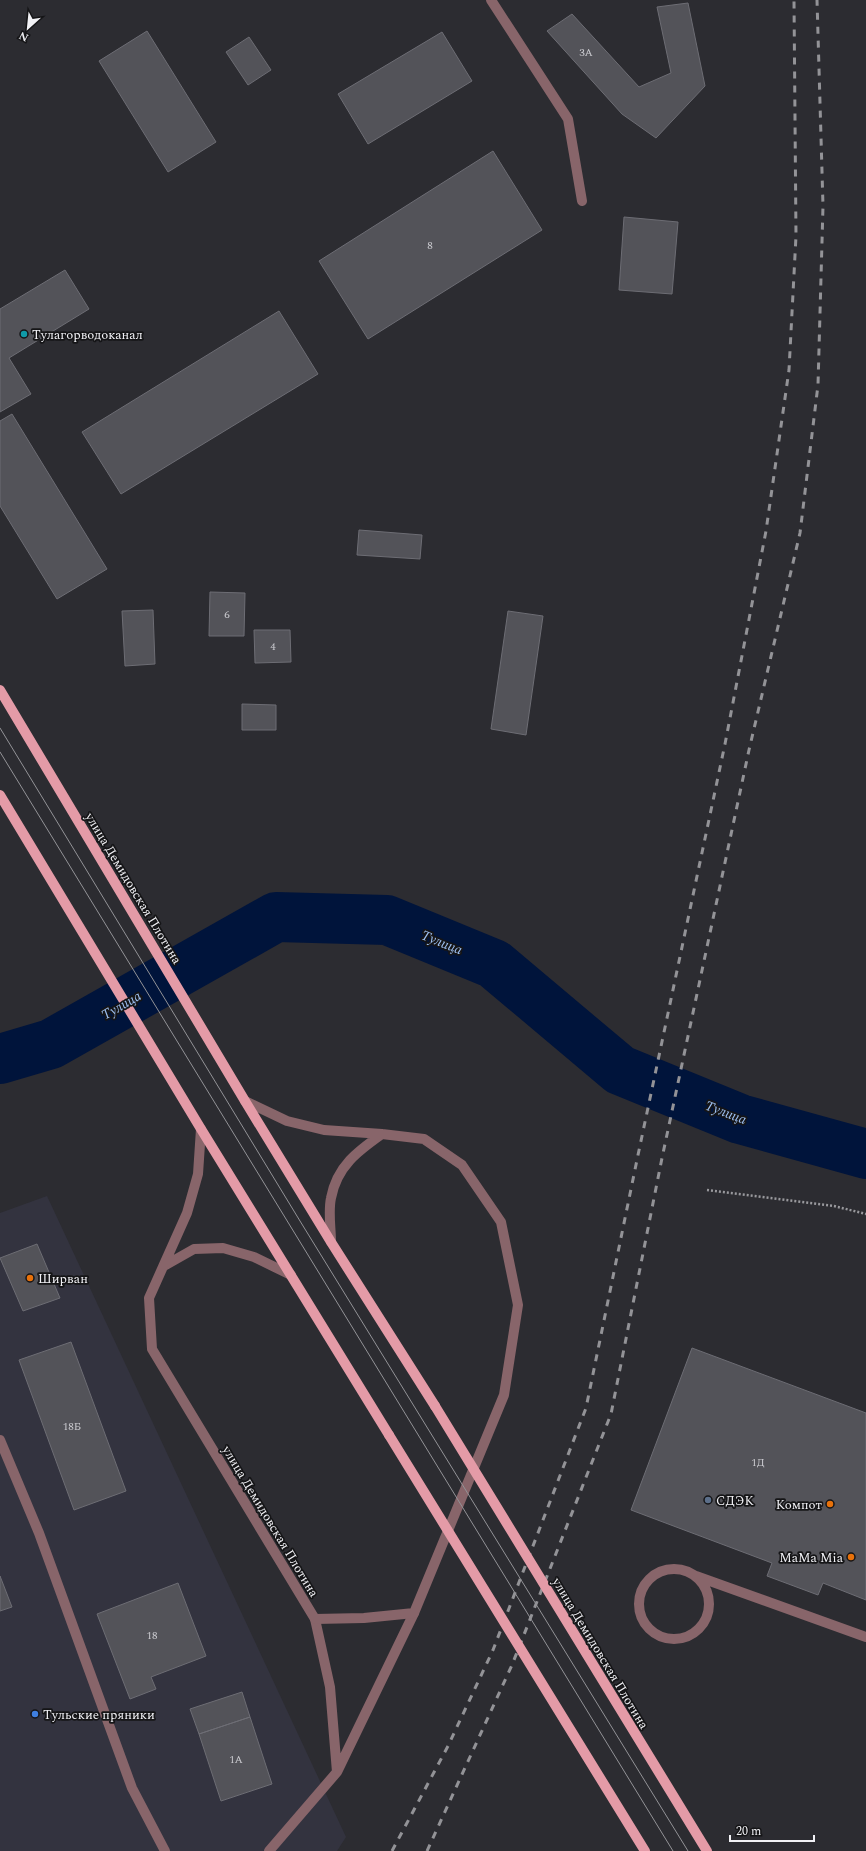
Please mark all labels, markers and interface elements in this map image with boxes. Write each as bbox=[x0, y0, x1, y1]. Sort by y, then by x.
north arrow bbox=[8, 8, 48, 48]
text: N bbox=[16, 27, 32, 46]
house number: 3А bbox=[579, 44, 593, 61]
house number: 8 bbox=[427, 237, 433, 254]
place label: Тулагорводоканал bbox=[32, 325, 143, 345]
marker: Тулагорводоканал bbox=[19, 329, 29, 339]
house number: 6 bbox=[224, 606, 230, 623]
house number: 4 bbox=[270, 638, 276, 655]
street label: улица Демидовская Плотина bbox=[79, 808, 187, 969]
water label: Тулица bbox=[418, 925, 466, 960]
water label: Тулица bbox=[97, 986, 145, 1025]
water label: Тулица bbox=[702, 1095, 750, 1130]
place label: Ширван bbox=[38, 1269, 88, 1289]
marker: Ширван bbox=[25, 1273, 35, 1283]
house number: 18Б bbox=[63, 1418, 81, 1435]
street label: улица Демидовская Плотина bbox=[216, 1441, 324, 1602]
house number: 1Д bbox=[751, 1454, 765, 1471]
place label: СДЭК bbox=[716, 1491, 754, 1511]
marker: СДЭК bbox=[703, 1495, 713, 1505]
place label: Компот bbox=[776, 1495, 822, 1515]
marker: Компот bbox=[825, 1499, 835, 1509]
place label: MaMa Mia bbox=[779, 1548, 844, 1568]
marker: MaMa Mia bbox=[846, 1552, 856, 1562]
street label: улица Демидовская Плотина bbox=[546, 1573, 654, 1734]
house number: 18 bbox=[147, 1627, 158, 1644]
place label: Тульские пряники bbox=[43, 1705, 155, 1725]
marker: Тульские пряники bbox=[30, 1709, 40, 1719]
house number: 1А bbox=[229, 1751, 243, 1768]
scale bar bbox=[730, 1817, 814, 1843]
text: 20 m bbox=[736, 1822, 761, 1841]

